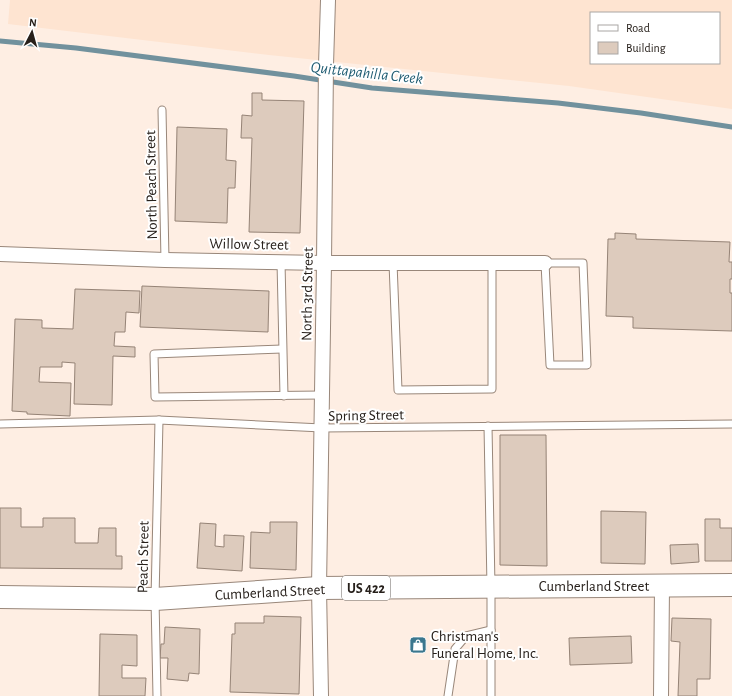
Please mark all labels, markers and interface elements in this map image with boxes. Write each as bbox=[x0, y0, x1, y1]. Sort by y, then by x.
north arrow bbox=[12, 12, 52, 52]
legend bbox=[590, 12, 720, 64]
text: N bbox=[29, 17, 37, 28]
text: Road bbox=[626, 22, 650, 34]
text: Building bbox=[626, 42, 666, 54]
water label: Quittapahilla Creek bbox=[310, 59, 424, 88]
street label: North Peach Street bbox=[143, 130, 160, 240]
street label: Willow Street bbox=[209, 236, 289, 253]
street label: North 3rd Street bbox=[299, 247, 316, 341]
street label: Spring Street bbox=[328, 407, 404, 424]
street label: Peach Street bbox=[135, 520, 152, 593]
road number: US 422 bbox=[342, 576, 390, 600]
street label: Cumberland Street bbox=[539, 579, 649, 594]
street label: Cumberland Street bbox=[215, 582, 326, 603]
place label: Christman's Funeral Home, Inc. bbox=[431, 629, 539, 661]
shop icon: Christman's Funeral Home, Inc. bbox=[408, 635, 428, 655]

